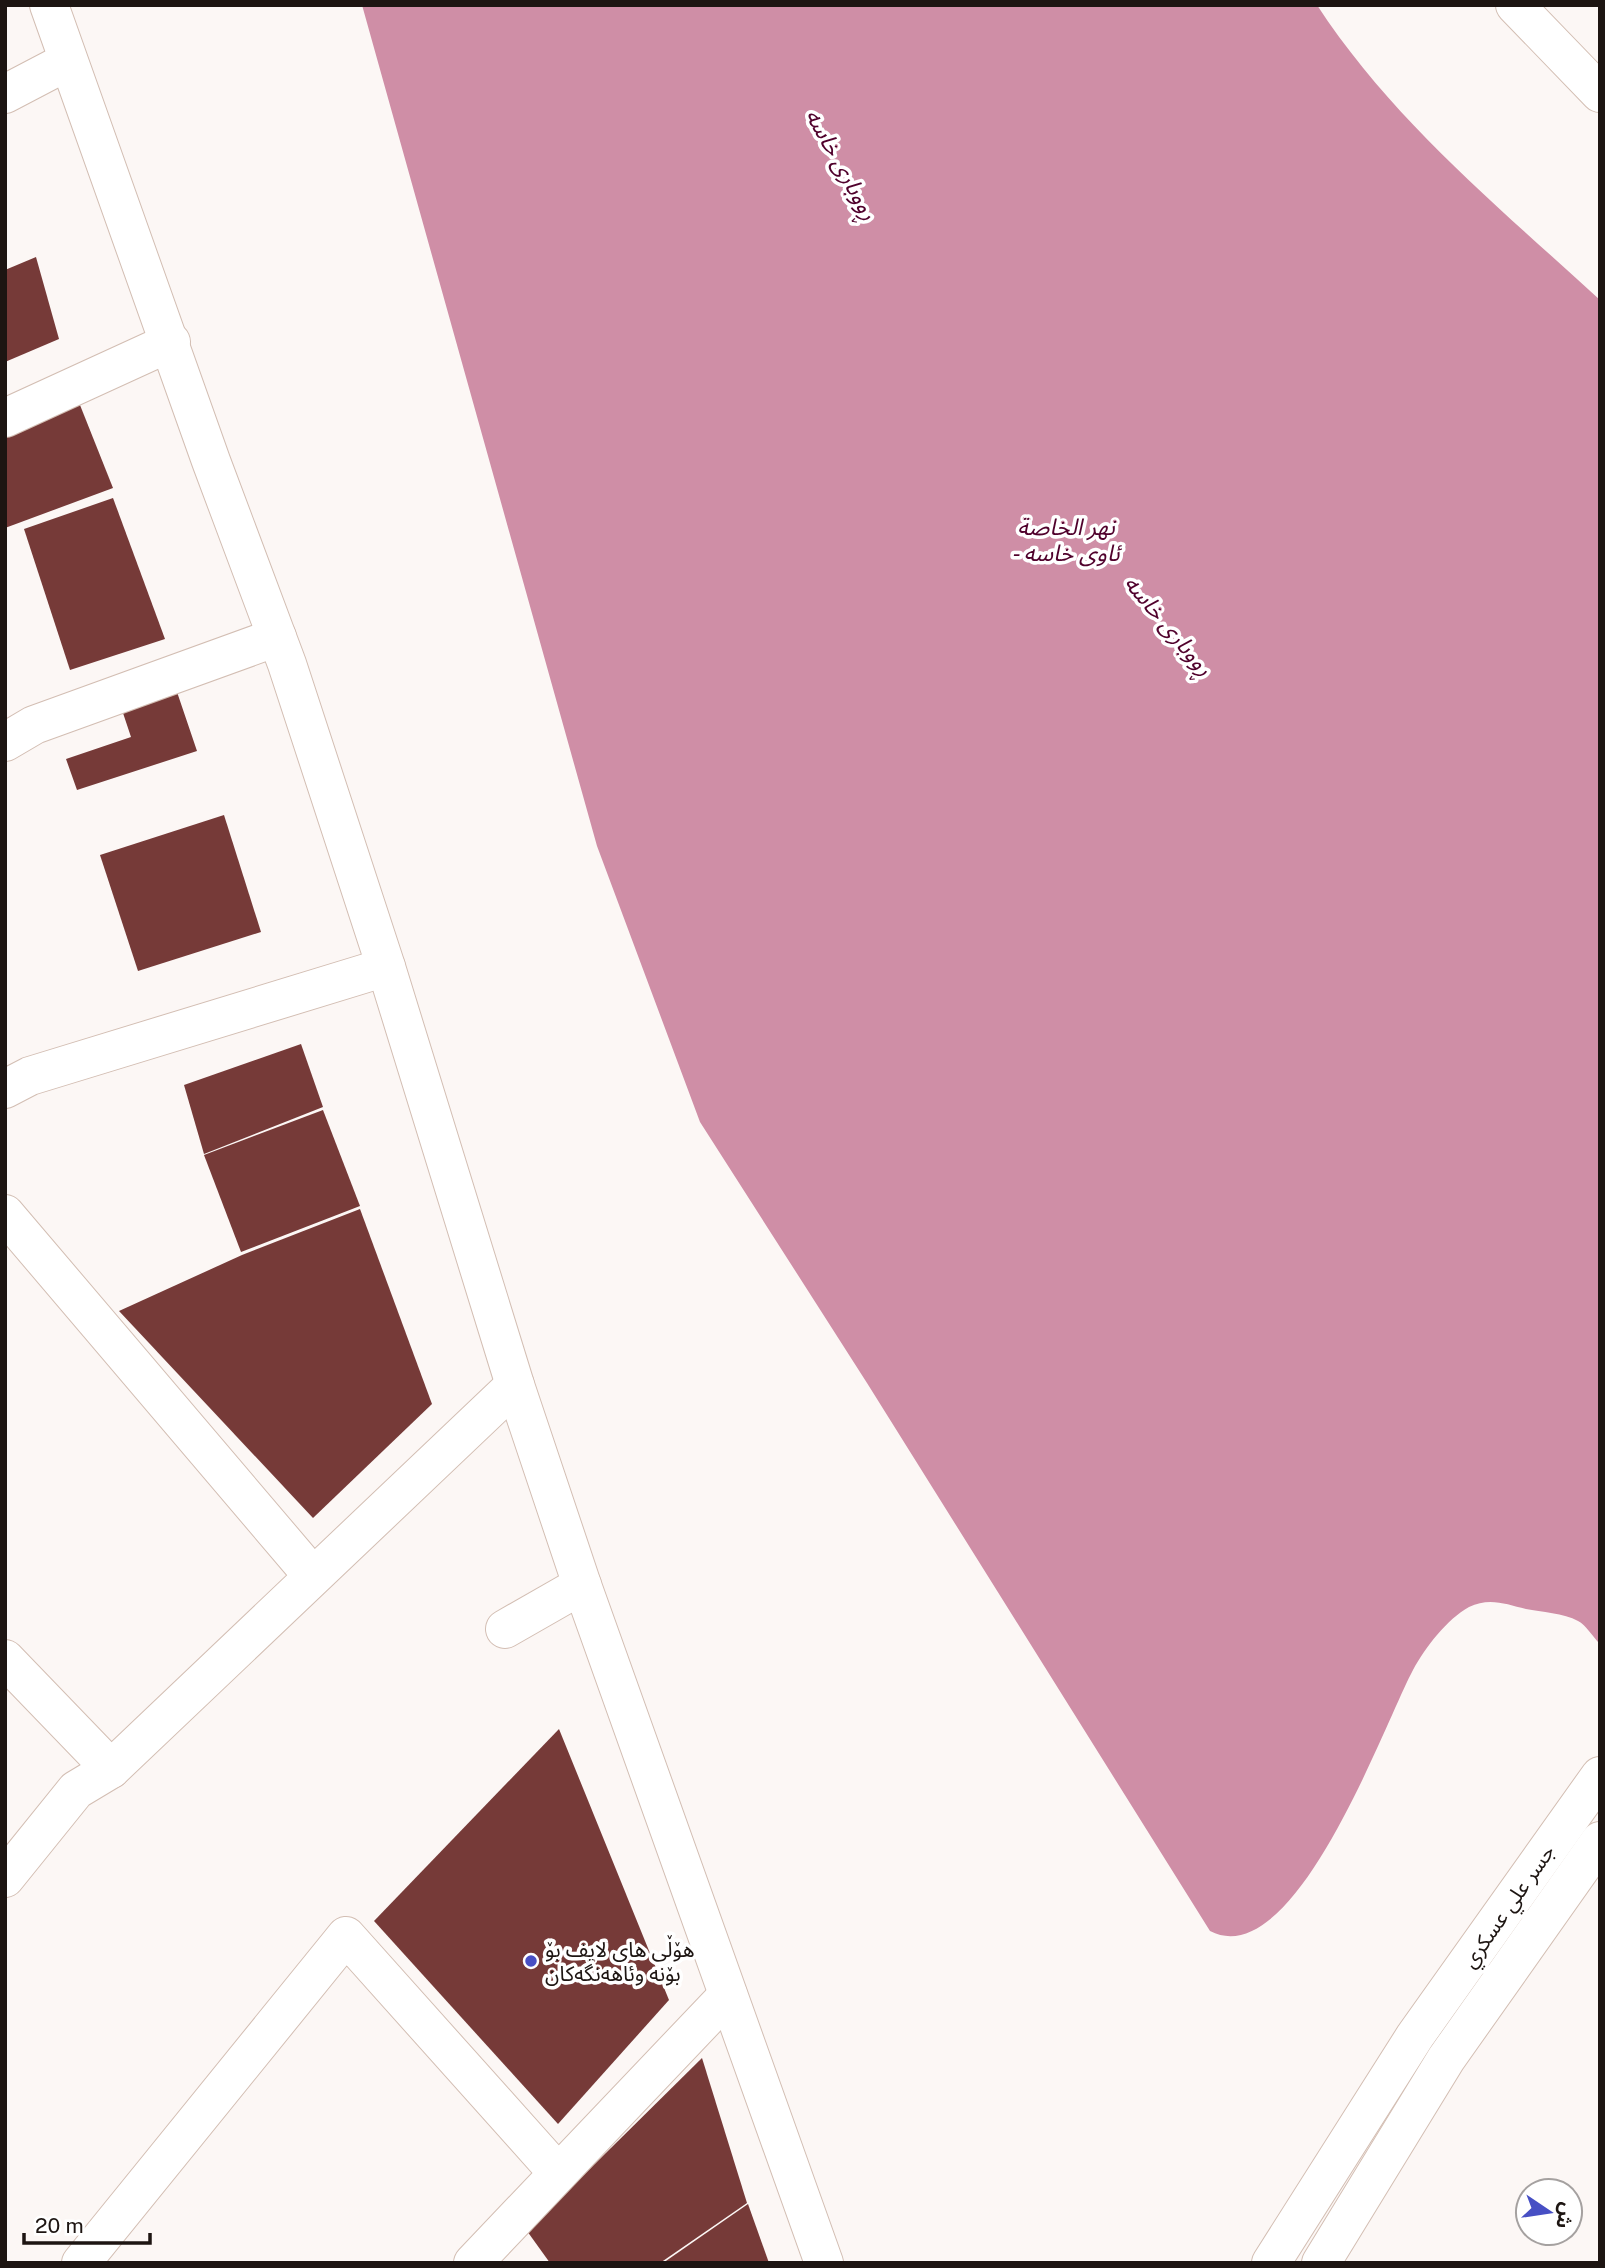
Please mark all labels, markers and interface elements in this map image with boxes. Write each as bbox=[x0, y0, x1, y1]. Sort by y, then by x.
water label: ڕووباری خاسە bbox=[795, 104, 884, 227]
water label: نهر الخاصة - ئاوی خاسە bbox=[1012, 513, 1122, 567]
water label: ڕووباری خاسە bbox=[1115, 569, 1219, 685]
street label: جسر علي عسكري bbox=[1456, 1840, 1563, 1975]
place label: هۆڵی های لایف بۆ بۆنە وئاهەنگەکان bbox=[545, 1934, 694, 1986]
marker: هۆڵی های لایف بۆ بۆنە وئاهەنگەکان bbox=[523, 1953, 539, 1969]
north arrow bbox=[1514, 2177, 1584, 2247]
text: ش bbox=[1552, 2201, 1579, 2231]
scale bar bbox=[24, 2202, 150, 2246]
text: 20 m bbox=[35, 2213, 84, 2238]

